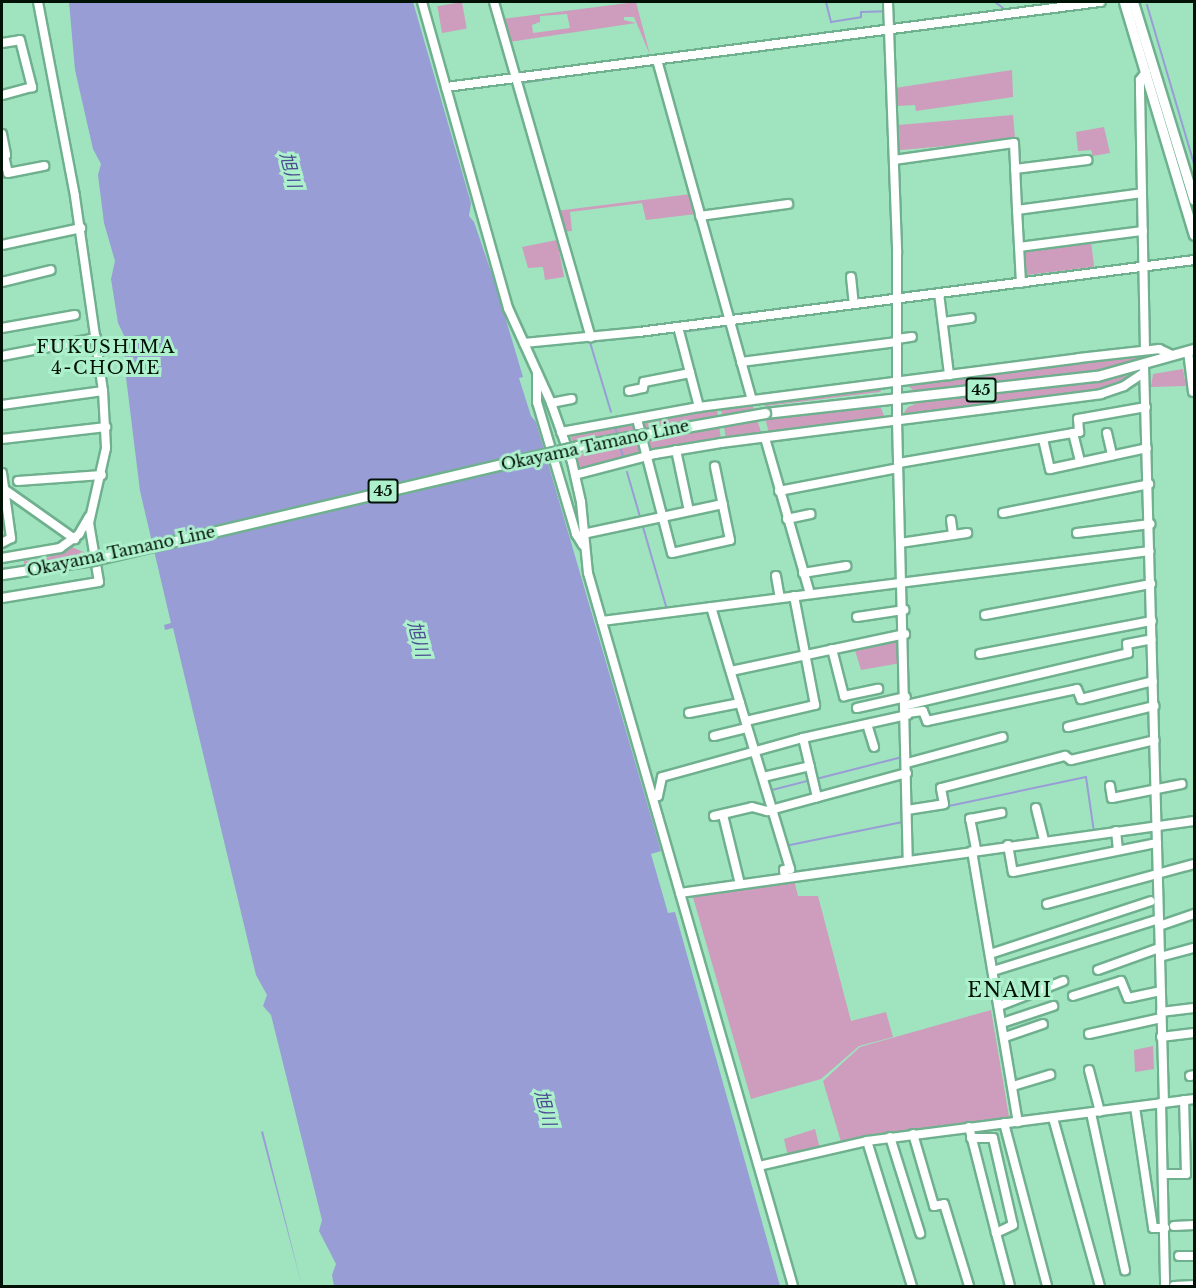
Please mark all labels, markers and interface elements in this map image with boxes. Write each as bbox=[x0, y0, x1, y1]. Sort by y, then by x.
water label: 旭川 bbox=[275, 150, 305, 190]
district label: FUKUSHIMA 4-CHOME bbox=[36, 337, 176, 380]
road number: 45 bbox=[964, 378, 998, 402]
street label: Okayama Tamano Line bbox=[499, 416, 691, 474]
road number: 45 bbox=[366, 479, 400, 503]
street label: Okayama Tamano Line bbox=[25, 522, 217, 580]
water label: 旭川 bbox=[403, 619, 433, 659]
district label: ENAMI bbox=[967, 978, 1053, 1002]
water label: 旭川 bbox=[530, 1088, 560, 1128]

